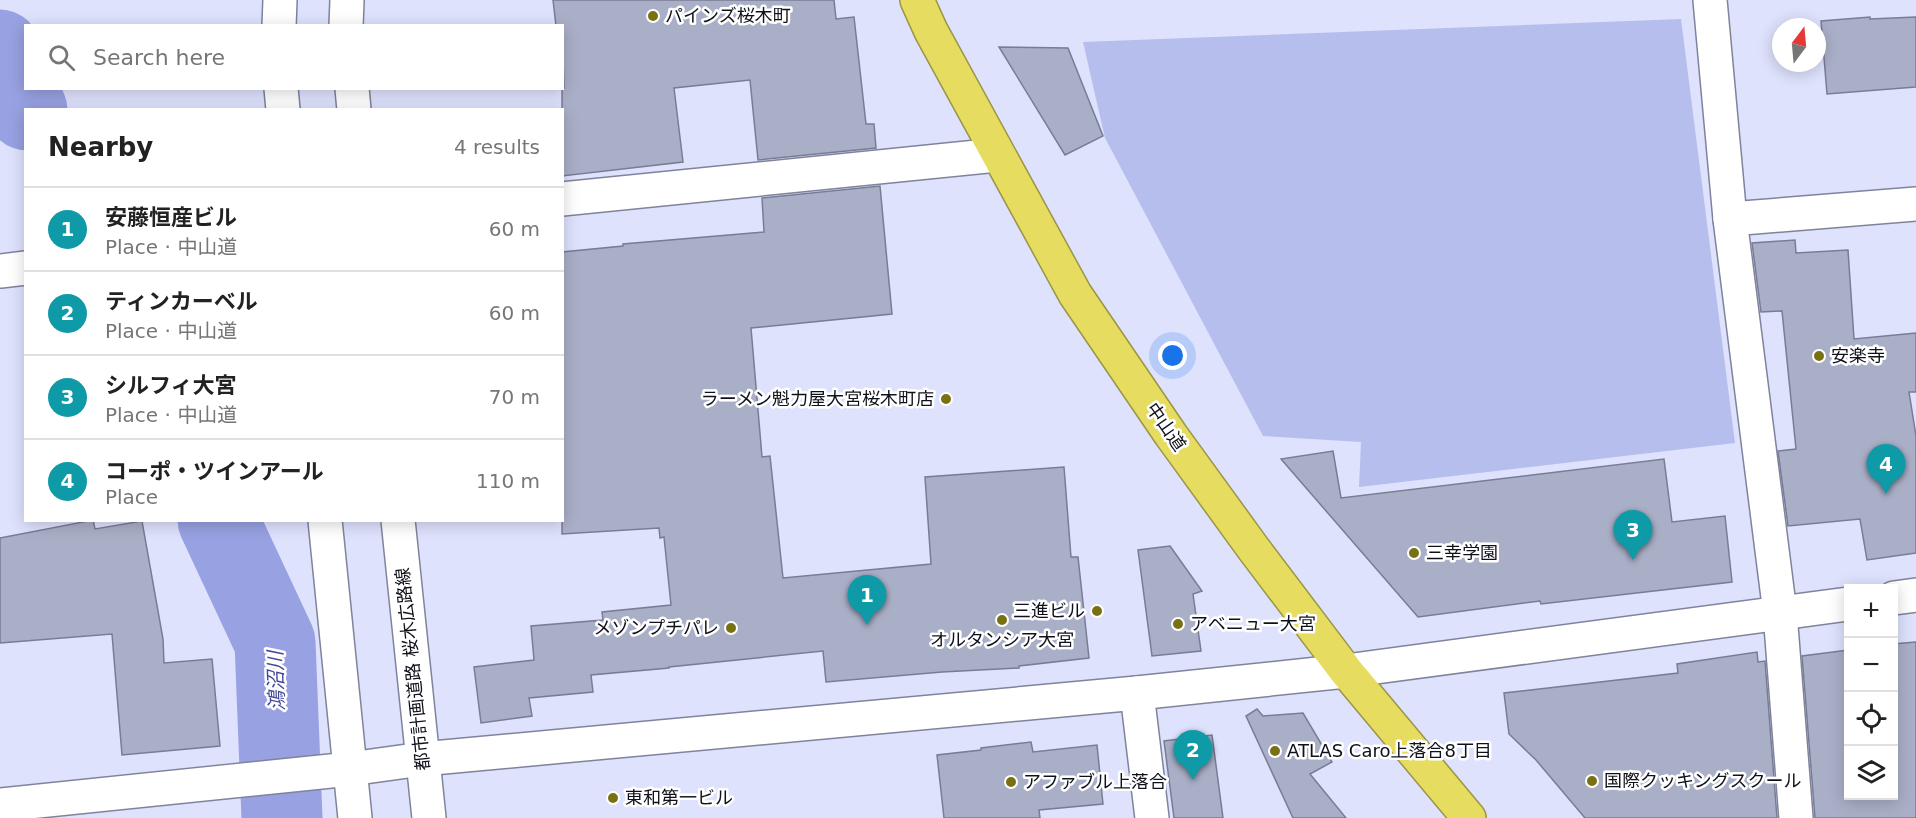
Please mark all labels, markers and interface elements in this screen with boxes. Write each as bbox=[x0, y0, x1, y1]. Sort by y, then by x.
place label: パインズ桜木町 bbox=[665, 5, 791, 26]
marker: パインズ桜木町 bbox=[646, 9, 660, 23]
north arrow bbox=[1772, 18, 1826, 72]
search box bbox=[24, 24, 564, 90]
icon: search bbox=[45, 41, 78, 74]
text: Search here bbox=[93, 45, 225, 70]
text: Nearby bbox=[48, 132, 153, 162]
text: 4 results bbox=[454, 135, 540, 159]
text: 安藤恒産ビル bbox=[105, 205, 237, 230]
text: 1 bbox=[61, 217, 74, 241]
text: 60 m bbox=[489, 217, 540, 241]
text: Place · 中山道 bbox=[105, 235, 237, 259]
text: ティンカーベル bbox=[105, 289, 258, 314]
text: 2 bbox=[61, 301, 74, 325]
text: 60 m bbox=[489, 301, 540, 325]
text: Place · 中山道 bbox=[105, 319, 237, 343]
your location bbox=[1158, 341, 1187, 370]
place label: 安楽寺 bbox=[1831, 345, 1885, 366]
marker: 安楽寺 bbox=[1812, 349, 1826, 363]
text: シルフィ大宮 bbox=[105, 373, 237, 398]
text: 3 bbox=[61, 385, 74, 409]
text: 70 m bbox=[489, 385, 540, 409]
place label: ラーメン魁力屋大宮桜木町店 bbox=[701, 388, 934, 409]
marker: ラーメン魁力屋大宮桜木町店 bbox=[939, 392, 953, 406]
street label: 中山道 bbox=[1142, 399, 1190, 455]
text: Place · 中山道 bbox=[105, 403, 237, 427]
pin: 4 bbox=[1866, 444, 1906, 494]
text: コーポ・ツインアール bbox=[105, 459, 324, 484]
text: 4 bbox=[61, 469, 74, 493]
text: 110 m bbox=[476, 469, 540, 493]
text: Place bbox=[105, 485, 158, 509]
pin: 3 bbox=[1614, 510, 1652, 560]
place label: 三幸学園 bbox=[1426, 542, 1498, 563]
marker: 三幸学園 bbox=[1407, 546, 1421, 560]
street label: 都市計画道路 桜木広路線 bbox=[391, 567, 434, 771]
pin: 1 bbox=[848, 576, 886, 625]
map controls bbox=[1844, 584, 1898, 800]
button: + bbox=[1844, 584, 1898, 638]
place label: 三進ビル bbox=[1013, 600, 1085, 621]
marker: 三進ビル bbox=[1090, 604, 1104, 618]
marker: オルタンシア大宮 bbox=[995, 613, 1009, 627]
place label: アベニュー大宮 bbox=[1190, 613, 1316, 634]
place label: メゾンプチパレ bbox=[594, 617, 719, 638]
marker: アベニュー大宮 bbox=[1171, 617, 1185, 631]
marker: メゾンプチパレ bbox=[724, 621, 738, 635]
place label: オルタンシア大宮 bbox=[930, 629, 1074, 650]
button: − bbox=[1844, 638, 1898, 692]
water label: 鴻沼川 bbox=[263, 649, 289, 711]
button: locate bbox=[1844, 692, 1898, 746]
pin: 2 bbox=[1174, 730, 1212, 780]
place label: ATLAS Caro上落合8丁目 bbox=[1287, 740, 1492, 761]
marker: ATLAS Caro上落合8丁目 bbox=[1268, 744, 1282, 758]
button: layers bbox=[1844, 746, 1898, 800]
place label: 国際クッキングスクール bbox=[1604, 770, 1801, 791]
place label: アファブル上落合 bbox=[1023, 771, 1167, 792]
marker: 国際クッキングスクール bbox=[1585, 774, 1599, 788]
marker: アファブル上落合 bbox=[1004, 775, 1018, 789]
place label: 東和第一ビル bbox=[625, 787, 733, 808]
marker: 東和第一ビル bbox=[606, 791, 620, 805]

